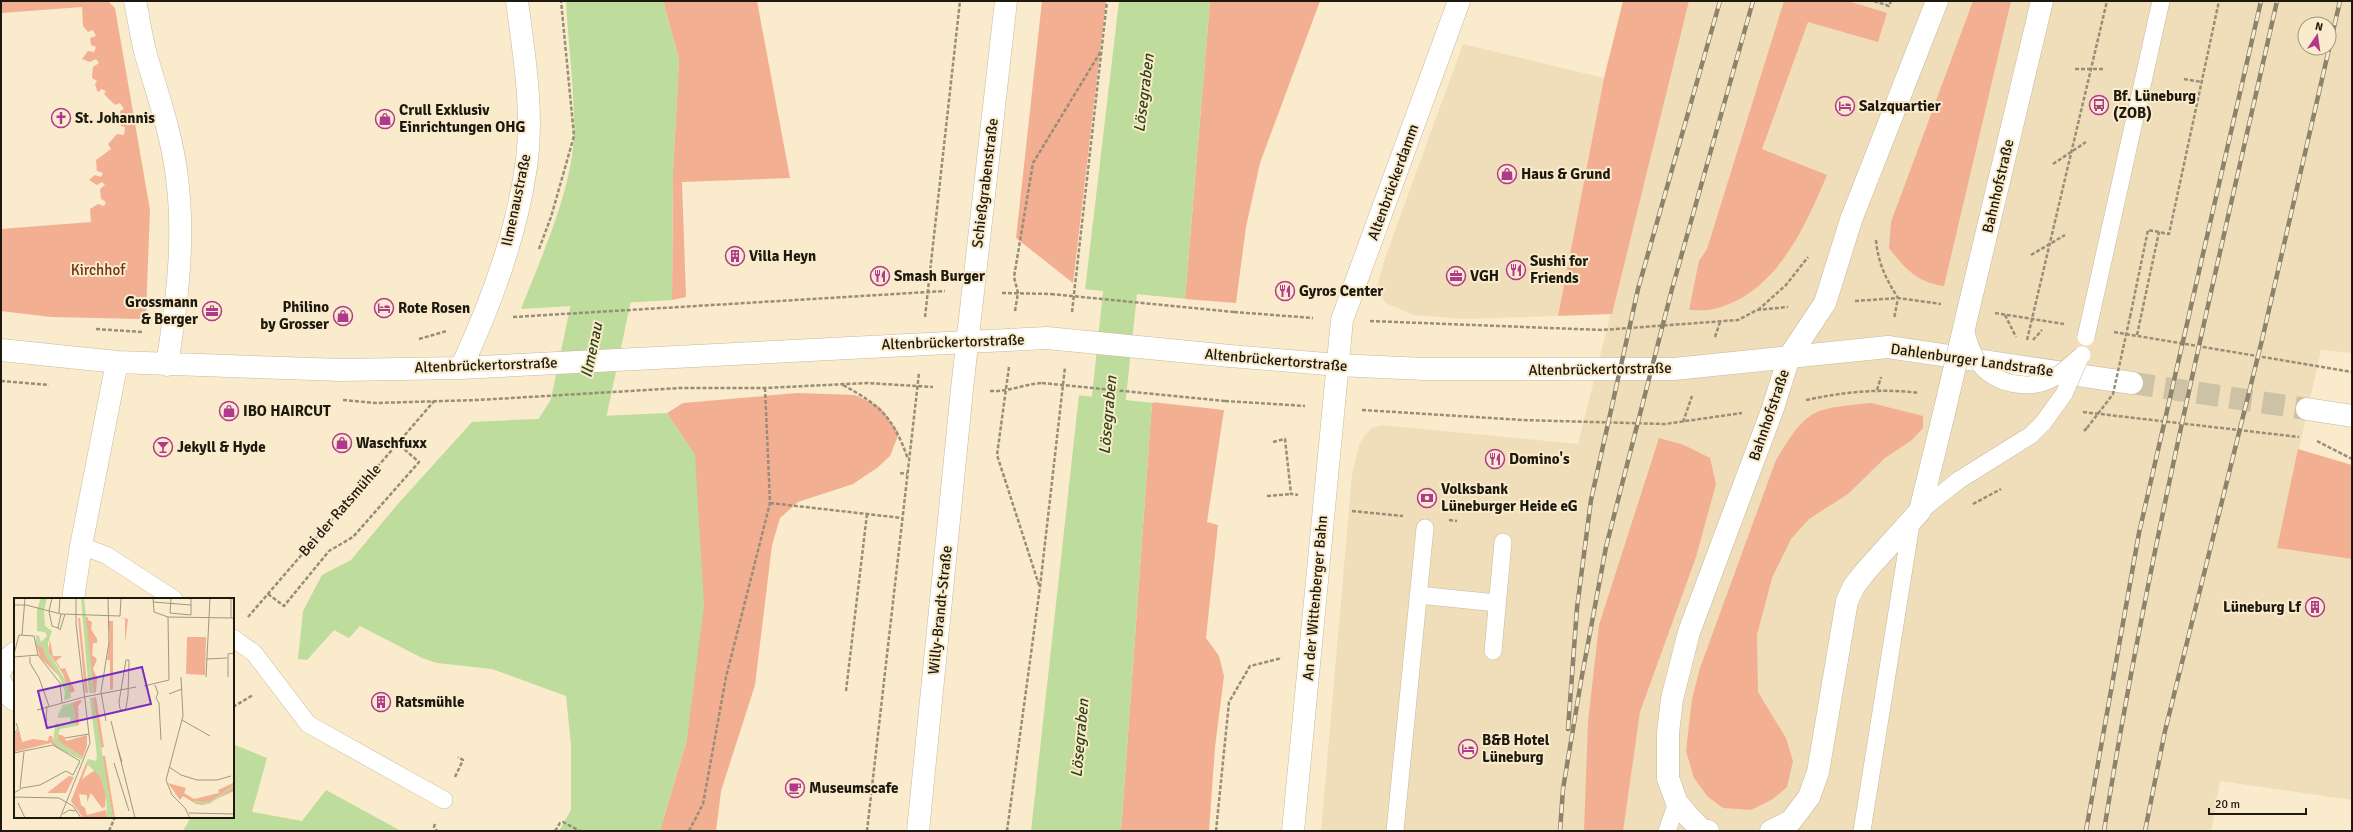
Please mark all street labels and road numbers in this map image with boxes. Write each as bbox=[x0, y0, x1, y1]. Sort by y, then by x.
street label: Schießgrabenstraße bbox=[968, 117, 1002, 249]
street label: Altenbrückerdamm bbox=[1364, 121, 1422, 243]
street label: Bahnhofstraße bbox=[1978, 137, 2018, 235]
street label: Ilmenaustraße bbox=[497, 152, 535, 248]
street label: Altenbrückertorstraße bbox=[881, 331, 1025, 353]
street label: Dahlenburger Landstraße bbox=[1889, 340, 2055, 380]
street label: Altenbrückertorstraße bbox=[1204, 345, 1348, 375]
street label: Altenbrückertorstraße bbox=[414, 354, 558, 376]
street label: Altenbrückertorstraße bbox=[1528, 359, 1672, 379]
street label: Bahnhofstraße bbox=[1745, 367, 1793, 463]
street label: Bei der Ratsmühle bbox=[295, 460, 385, 560]
street label: An der Wittenberger Bahn bbox=[1299, 515, 1331, 681]
street label: Willy-Brandt-Straße bbox=[924, 545, 956, 675]

